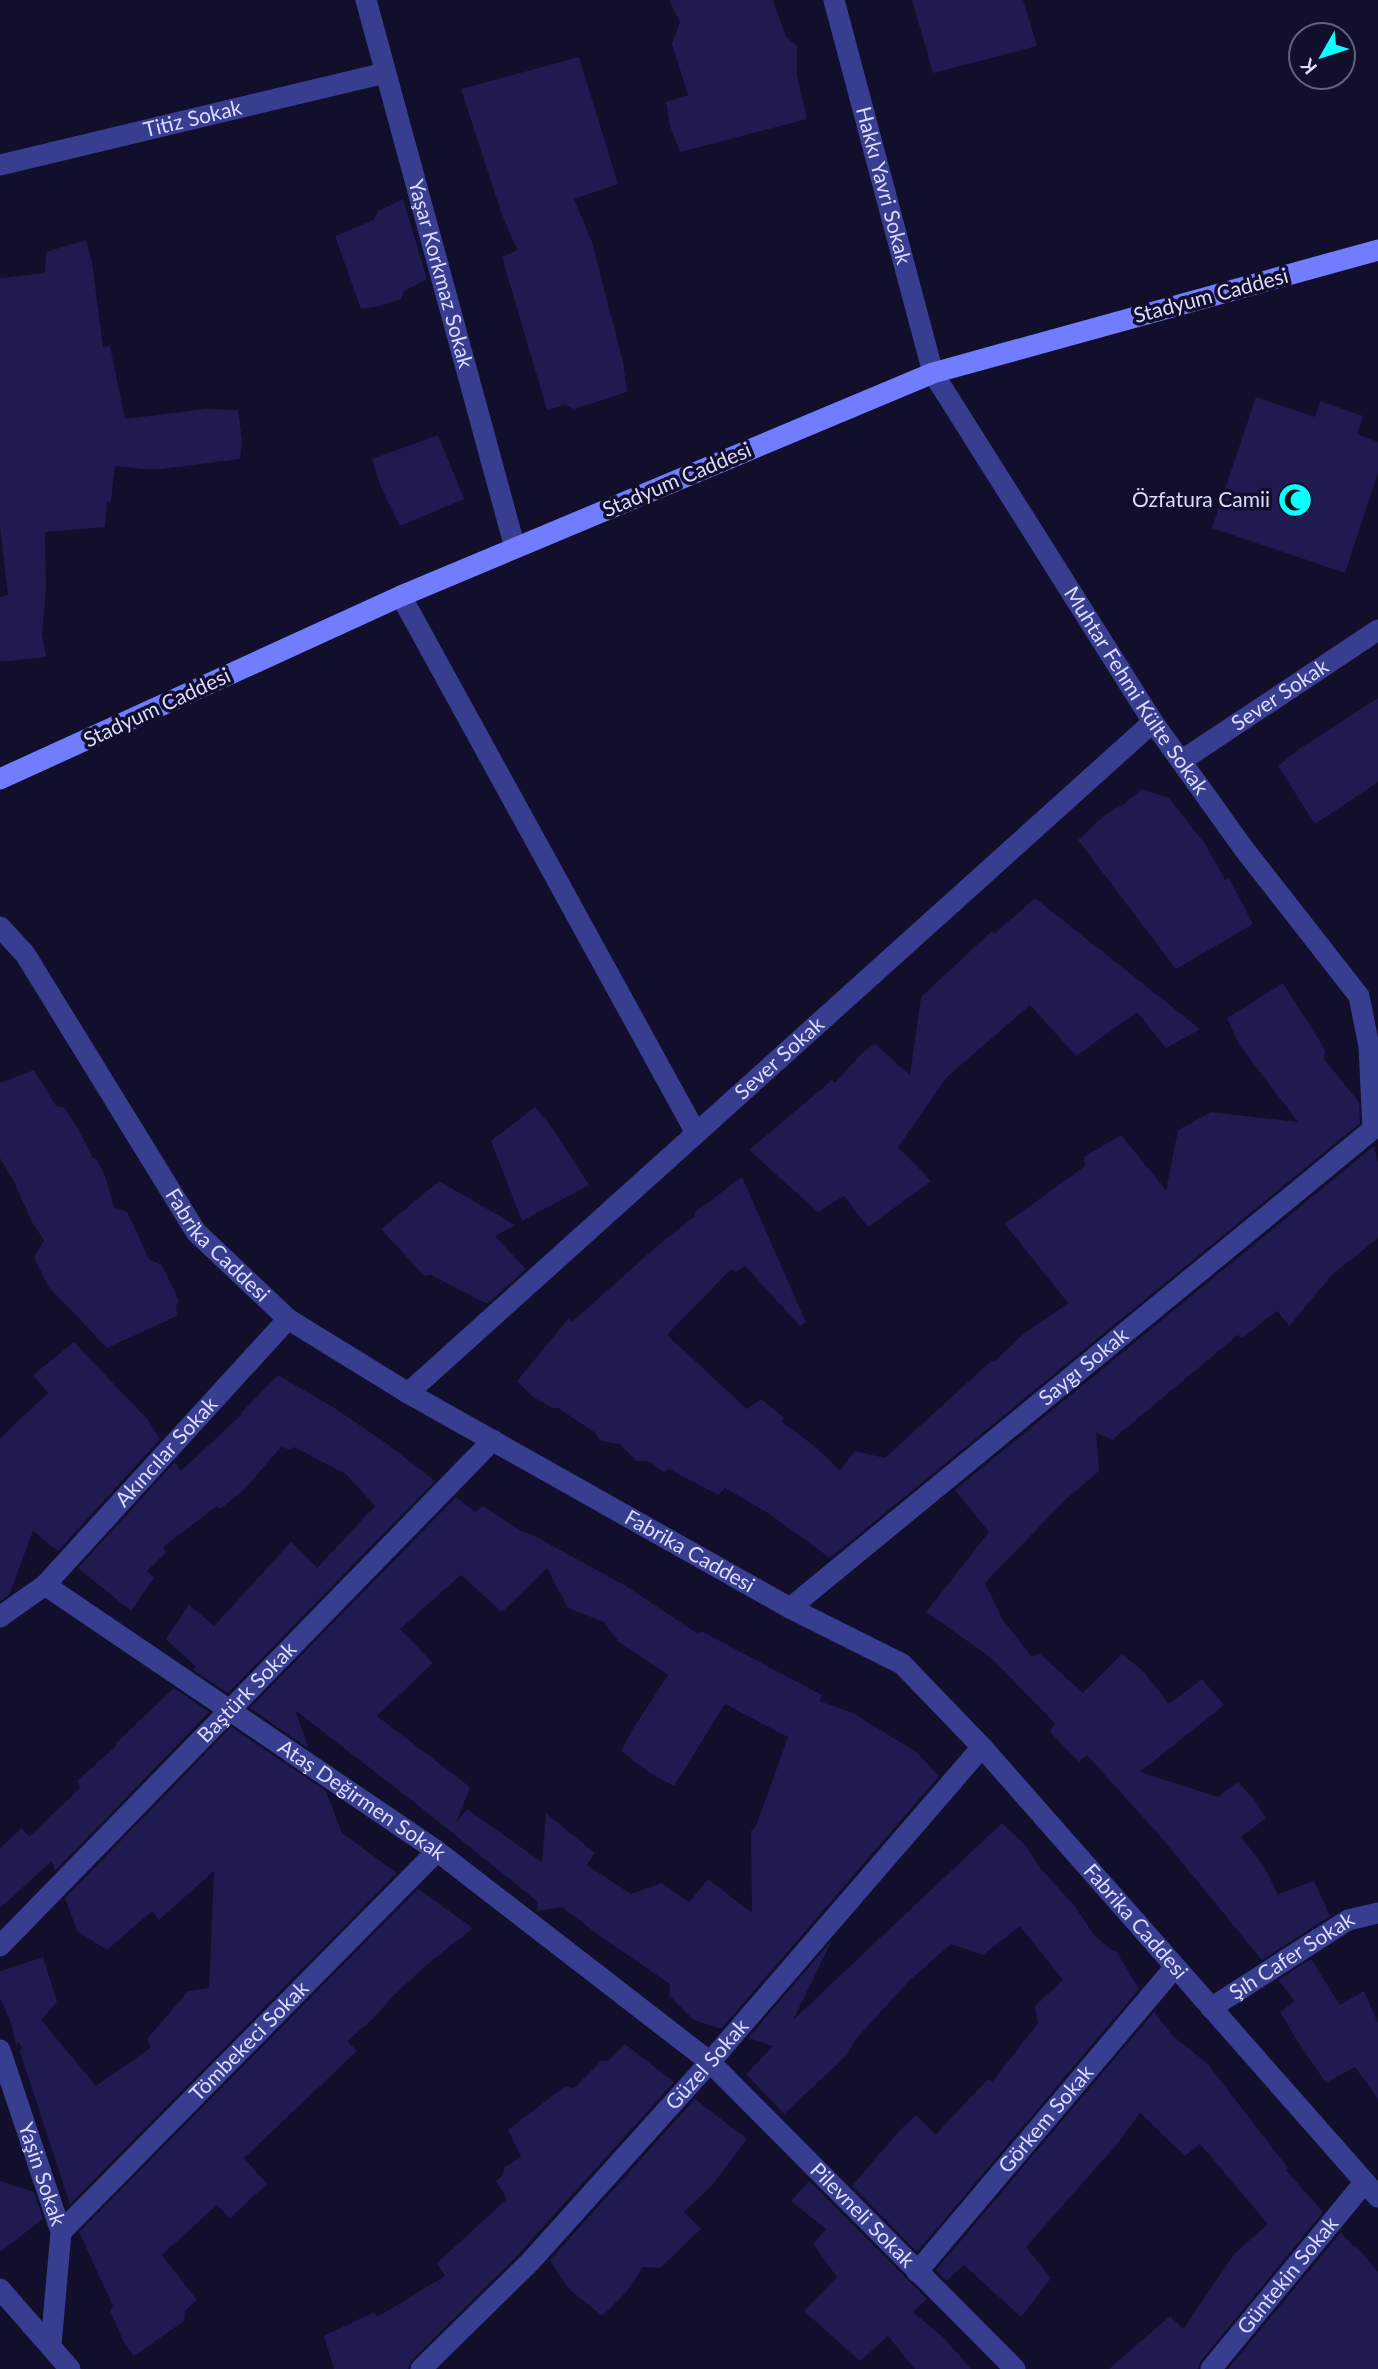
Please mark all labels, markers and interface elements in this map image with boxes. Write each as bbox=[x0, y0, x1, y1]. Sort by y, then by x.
north arrow bbox=[1287, 21, 1357, 91]
text: K bbox=[1295, 54, 1321, 79]
street label: Titiz Sokak bbox=[141, 94, 244, 141]
street label: Hakkı Yavri Sokak bbox=[852, 104, 918, 267]
street label: Yaşar Korkmaz Sokak bbox=[404, 177, 480, 371]
street label: Stadyum Caddesi bbox=[1131, 262, 1291, 327]
street label: Stadyum Caddesi bbox=[598, 436, 754, 521]
mosque icon: Özfatura Camii bbox=[1276, 481, 1314, 519]
place label: Özfatura Camii bbox=[1132, 486, 1270, 511]
street label: Muhtar Fehmi Külte Sokak bbox=[1060, 581, 1215, 799]
street label: Sever Sokak bbox=[1226, 652, 1333, 735]
street label: Stadyum Caddesi bbox=[79, 662, 234, 752]
street label: Sever Sokak bbox=[729, 1010, 829, 1104]
street label: Fabrika Caddesi bbox=[161, 1183, 276, 1306]
street label: Saygı Sokak bbox=[1033, 1321, 1133, 1410]
street label: Akıncılar Sokak bbox=[109, 1391, 222, 1511]
street label: Fabrika Caddesi bbox=[621, 1504, 760, 1597]
street label: Baştürk Sokak bbox=[191, 1636, 301, 1747]
street label: Ataş Değirmen Sokak bbox=[274, 1733, 452, 1865]
street label: Fabrika Caddesi bbox=[1079, 1858, 1194, 1983]
street label: Şıh Cafer Sokak bbox=[1224, 1905, 1358, 2004]
street label: Tömbekeci Sokak bbox=[184, 1975, 313, 2105]
street label: Güzel Sokak bbox=[659, 2013, 753, 2114]
street label: Görkem Sokak bbox=[992, 2059, 1098, 2177]
street label: Yaşin Sokak bbox=[14, 2119, 72, 2229]
street label: Pilevneli Sokak bbox=[806, 2157, 921, 2272]
street label: Güntekin Sokak bbox=[1231, 2210, 1343, 2339]

